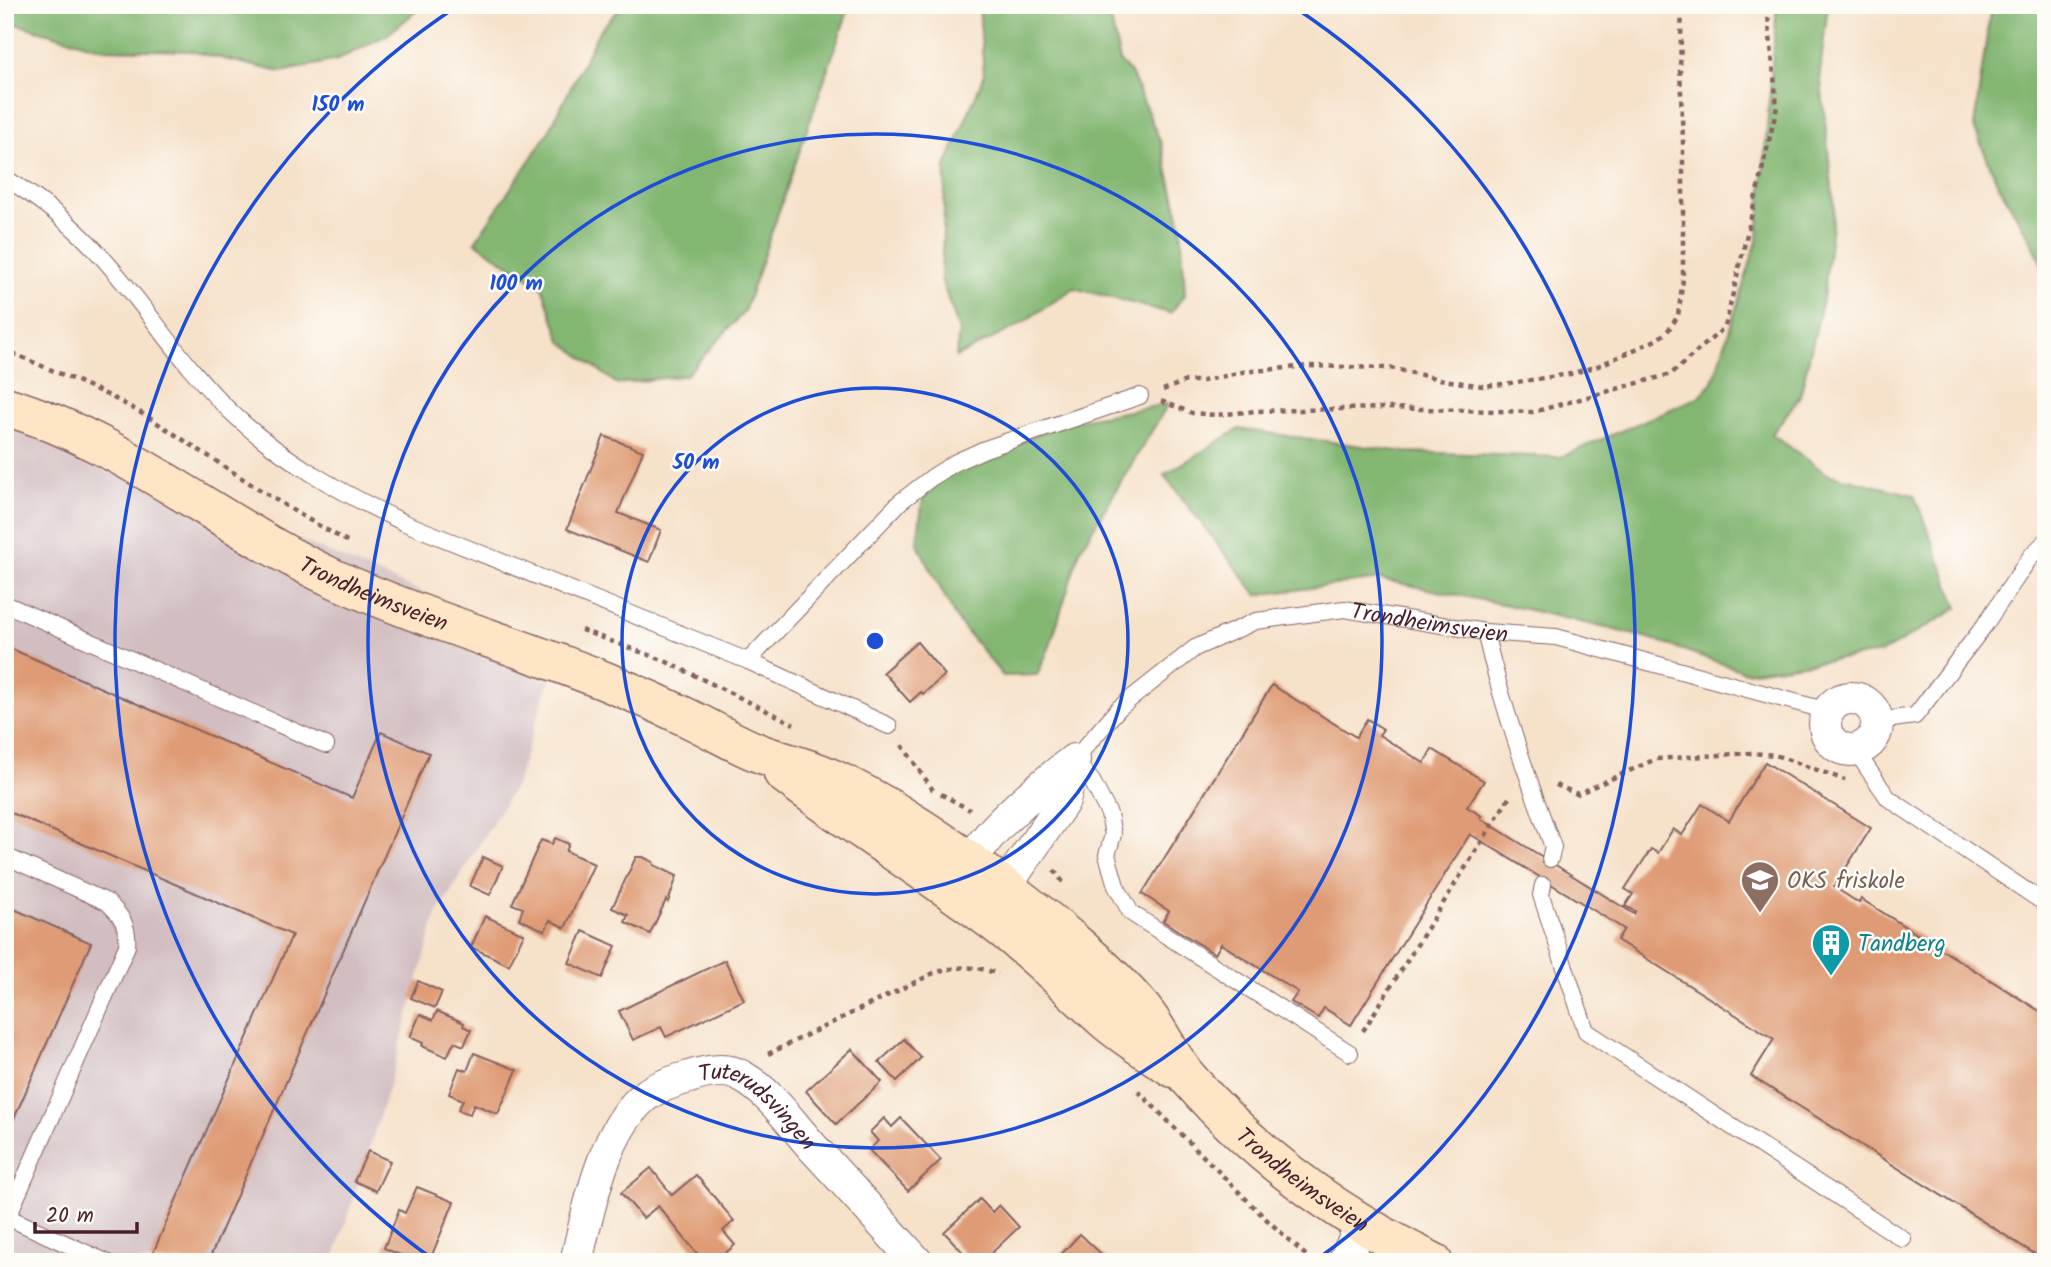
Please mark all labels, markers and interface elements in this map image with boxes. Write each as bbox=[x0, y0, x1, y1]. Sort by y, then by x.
text: 150 m bbox=[311, 89, 365, 122]
text: 100 m bbox=[489, 268, 543, 301]
text: 50 m bbox=[672, 447, 719, 480]
street label: Trondheimsveien bbox=[292, 548, 453, 642]
street label: Trondheimsveien bbox=[1348, 594, 1509, 654]
centre of rings bbox=[863, 629, 887, 653]
school or university icon: OKS friskole bbox=[1739, 859, 1781, 914]
place label: OKS friskole bbox=[1787, 864, 1905, 900]
building icon: Tandberg bbox=[1810, 922, 1852, 977]
place label: Tandberg bbox=[1858, 927, 1946, 963]
street label: Tuterudsvingen bbox=[696, 1055, 824, 1160]
street label: Trondheimsveien bbox=[1227, 1120, 1375, 1243]
scale bar bbox=[35, 1190, 136, 1234]
text: 20 m bbox=[46, 1200, 94, 1233]

